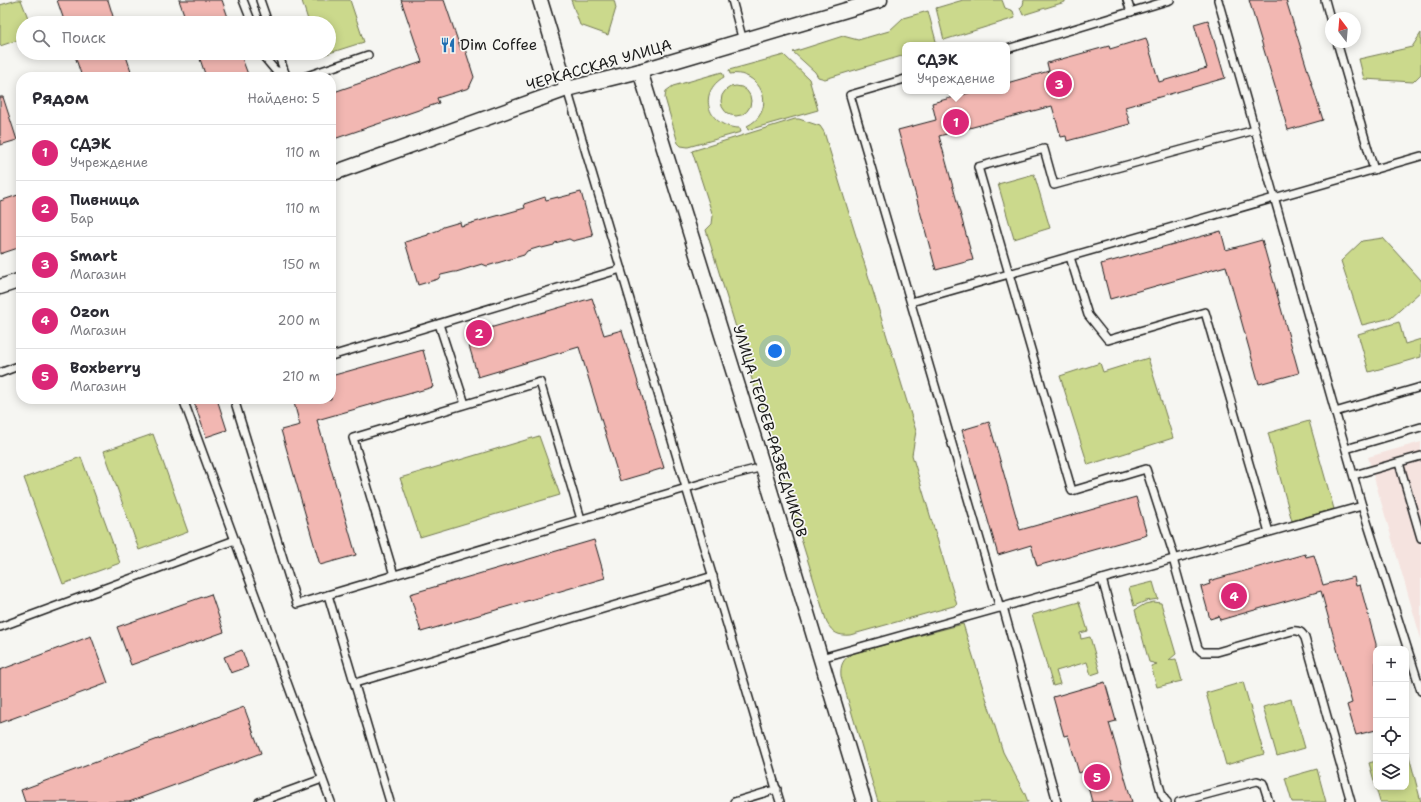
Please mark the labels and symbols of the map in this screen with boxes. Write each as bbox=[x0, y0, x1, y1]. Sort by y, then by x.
north arrow bbox=[1325, 12, 1361, 48]
place label: Dim Coffee bbox=[460, 35, 537, 55]
street label: ЧЕРКАССКАЯ УЛИЦА bbox=[524, 35, 674, 95]
restaurant icon: Dim Coffee bbox=[439, 36, 457, 54]
pin: 3 bbox=[1046, 69, 1072, 99]
pin: 1 bbox=[943, 107, 969, 137]
pin: 2 bbox=[466, 318, 492, 348]
street label: УЛИЦА ГЕРОЕВ-РАЗВЕДЧИКОВ bbox=[728, 322, 812, 540]
your location bbox=[765, 341, 785, 361]
pin: 4 bbox=[1221, 581, 1247, 611]
pin: 5 bbox=[1084, 762, 1110, 792]

